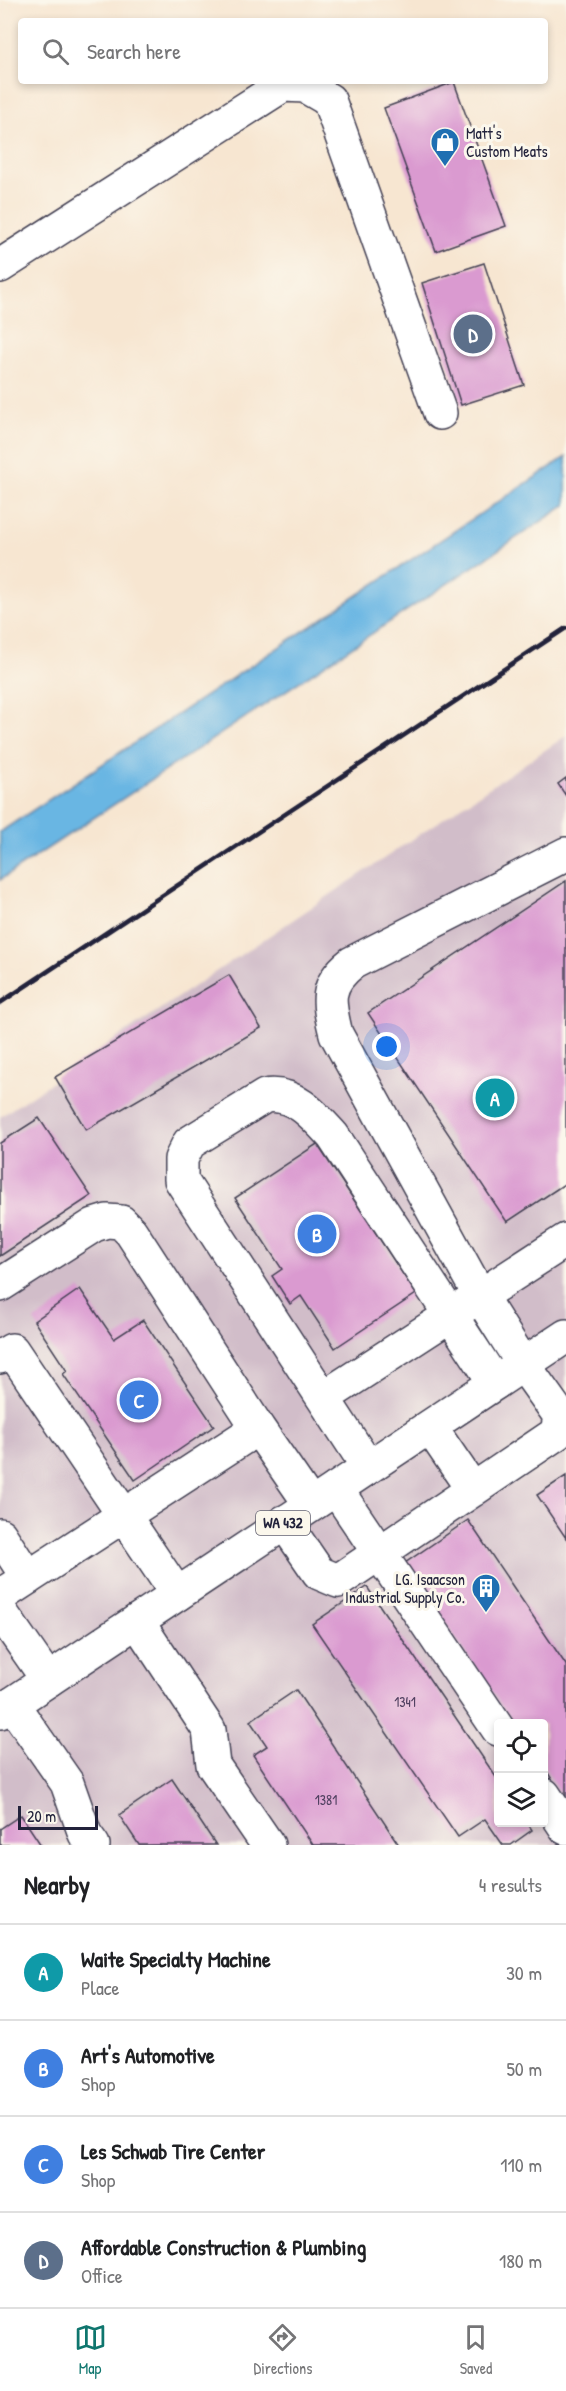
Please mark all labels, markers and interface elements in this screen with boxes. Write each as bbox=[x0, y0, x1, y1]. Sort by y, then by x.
search box bbox=[18, 18, 548, 84]
icon: search bbox=[39, 35, 72, 68]
text: Search here bbox=[87, 36, 181, 66]
place label: Matt's Custom Meats bbox=[466, 122, 548, 162]
shop icon: Matt's Custom Meats bbox=[429, 126, 461, 168]
pin: D bbox=[454, 312, 492, 356]
your location bbox=[372, 1032, 401, 1061]
pin: A bbox=[476, 1076, 514, 1120]
pin: B bbox=[298, 1212, 336, 1256]
pin: C bbox=[120, 1378, 158, 1422]
road number: WA 432 bbox=[256, 1511, 310, 1535]
place label: LG. Isaacson Industrial Supply Co. bbox=[345, 1568, 465, 1608]
building icon: LG. Isaacson Industrial Supply Co. bbox=[470, 1572, 502, 1614]
house number: 1341 bbox=[394, 1692, 416, 1711]
map controls bbox=[494, 1719, 548, 1827]
button: locate bbox=[494, 1719, 548, 1773]
button: layers bbox=[494, 1773, 548, 1827]
house number: 1381 bbox=[315, 1790, 337, 1809]
scale bar bbox=[18, 1803, 98, 1830]
text: 20 m bbox=[27, 1805, 56, 1827]
text: Nearby bbox=[24, 1867, 90, 1902]
text: 4 results bbox=[479, 1871, 542, 1898]
text: Waite Specialty Machine bbox=[81, 1944, 271, 1974]
text: A bbox=[39, 1959, 48, 1986]
text: 30 m bbox=[506, 1959, 542, 1986]
text: Place bbox=[81, 1974, 120, 2001]
text: Art's Automotive bbox=[81, 2040, 215, 2070]
text: B bbox=[38, 2055, 49, 2082]
text: 50 m bbox=[506, 2055, 542, 2082]
text: Shop bbox=[81, 2070, 115, 2097]
text: Les Schwab Tire Center bbox=[81, 2136, 265, 2166]
text: C bbox=[38, 2151, 49, 2178]
text: 110 m bbox=[500, 2151, 542, 2178]
text: Shop bbox=[81, 2166, 115, 2193]
text: Affordable Construction & Plumbing bbox=[81, 2232, 366, 2262]
text: D bbox=[39, 2247, 48, 2274]
text: 180 m bbox=[499, 2247, 542, 2274]
text: Office bbox=[81, 2262, 123, 2289]
tab: Map bbox=[74, 2321, 107, 2379]
tab: Directions bbox=[254, 2321, 312, 2379]
tab: Saved bbox=[459, 2321, 492, 2379]

